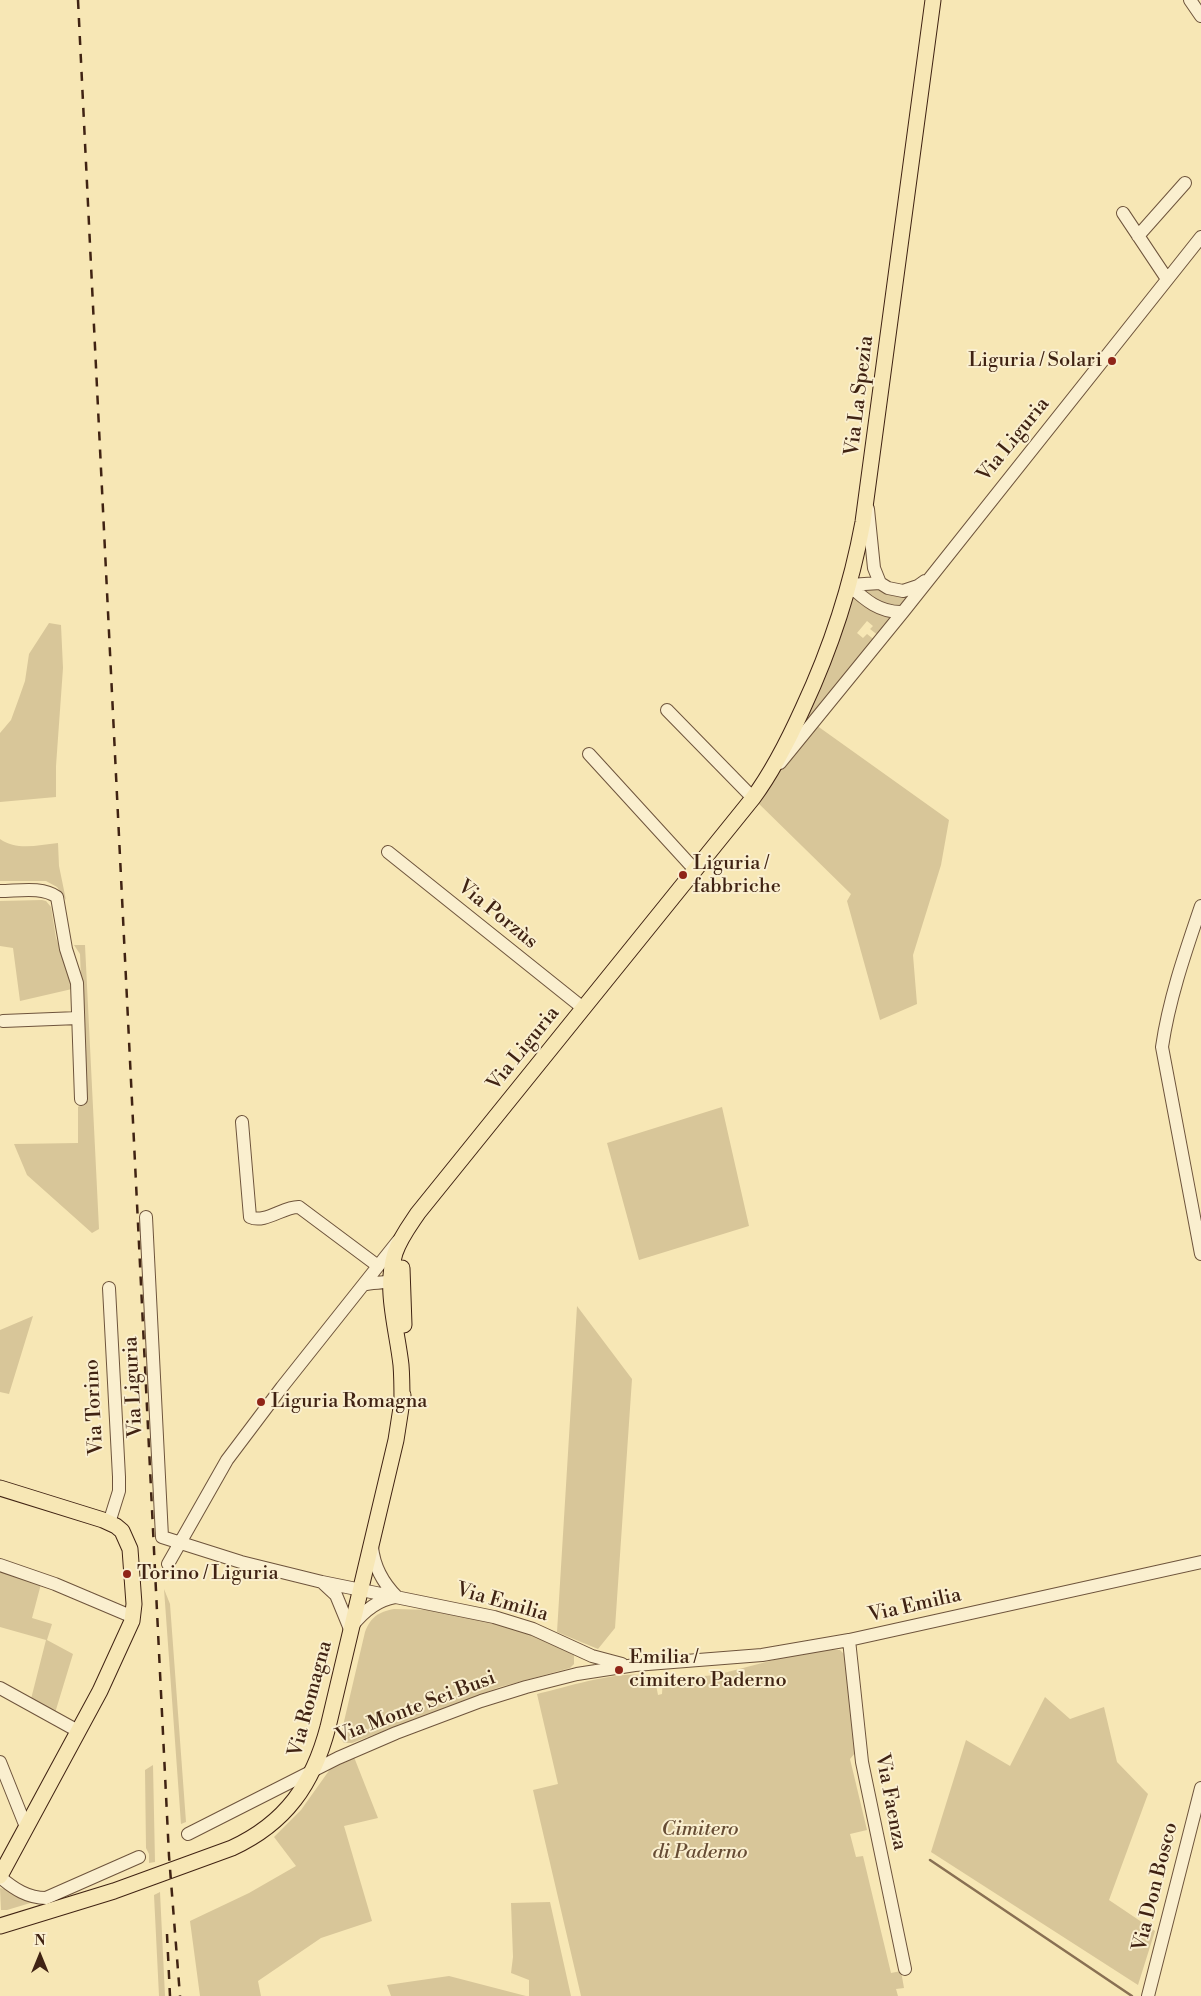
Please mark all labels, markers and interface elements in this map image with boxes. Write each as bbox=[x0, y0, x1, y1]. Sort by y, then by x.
street label: Via La Spezia bbox=[841, 335, 879, 457]
place label: Liguria / Solari bbox=[968, 349, 1102, 373]
marker: Liguria / Solari bbox=[1106, 355, 1118, 367]
street label: Via Liguria bbox=[973, 393, 1055, 487]
place label: Liguria / fabbriche bbox=[693, 852, 781, 899]
marker: Liguria / fabbriche bbox=[677, 869, 689, 881]
street label: Via Porzùs bbox=[452, 875, 542, 955]
street label: Via Liguria bbox=[483, 1002, 565, 1096]
street label: Via Liguria bbox=[119, 1336, 149, 1438]
street label: Via Torino bbox=[80, 1358, 110, 1456]
place label: Liguria Romagna bbox=[271, 1390, 427, 1414]
marker: Liguria Romagna bbox=[255, 1396, 267, 1408]
place label: Torino / Liguria bbox=[137, 1562, 279, 1586]
marker: Torino / Liguria bbox=[121, 1568, 133, 1580]
street label: Via Emilia bbox=[453, 1578, 551, 1628]
street label: Via Emilia bbox=[866, 1584, 964, 1628]
street label: Via Romagna bbox=[284, 1638, 338, 1760]
place label: Emilia / cimitero Paderno bbox=[629, 1646, 787, 1693]
marker: Emilia / cimitero Paderno bbox=[613, 1664, 625, 1676]
street label: Via Monte Sei Busi bbox=[333, 1666, 499, 1750]
street label: Via Faenza bbox=[869, 1752, 911, 1852]
park label: Cimitero di Paderno bbox=[653, 1818, 747, 1865]
street label: Via Don Bosco bbox=[1128, 1820, 1184, 1954]
north arrow bbox=[15, 1931, 65, 1981]
text: N bbox=[34, 1932, 46, 1950]

